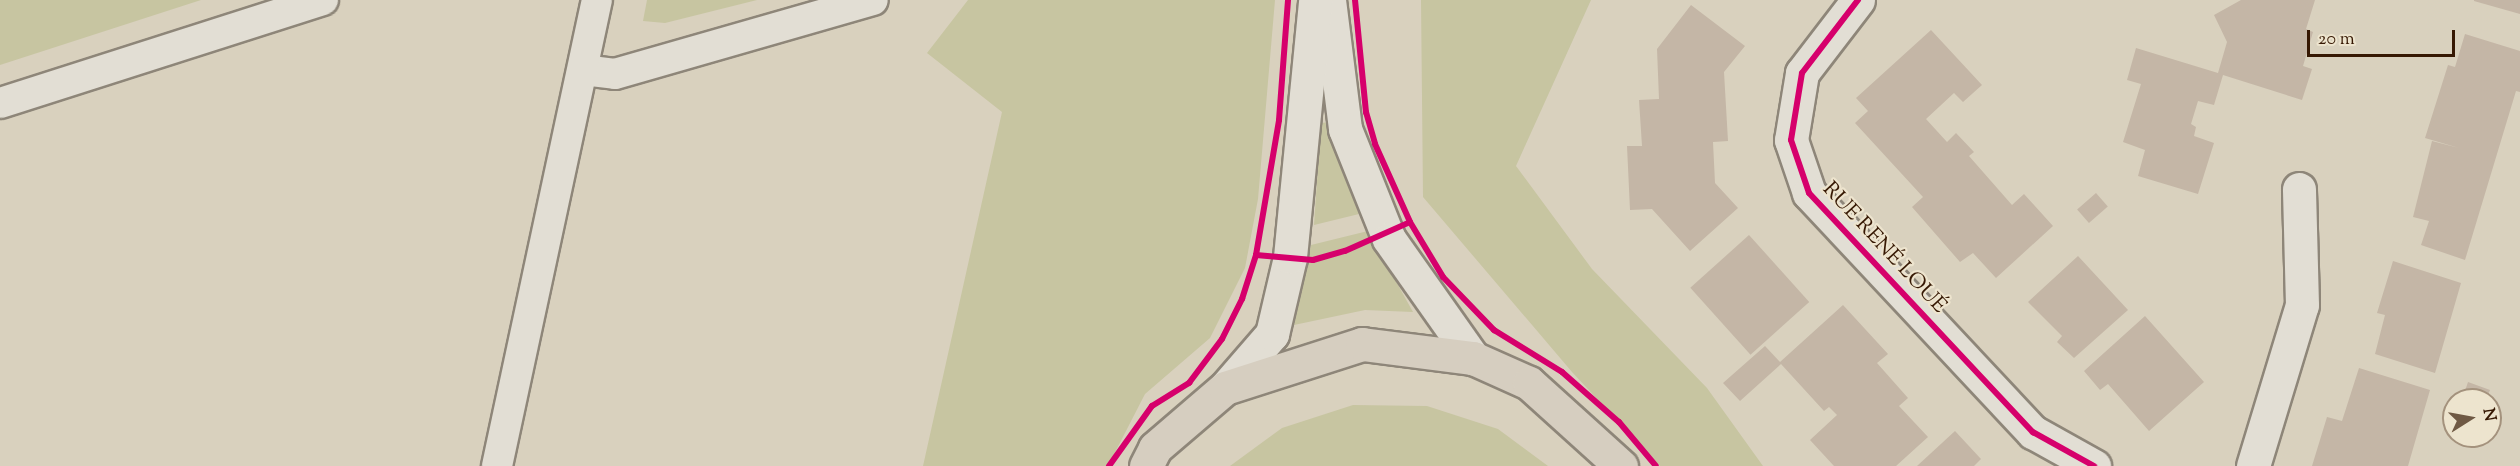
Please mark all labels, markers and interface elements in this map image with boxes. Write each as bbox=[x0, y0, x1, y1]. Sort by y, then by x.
scale bar bbox=[2310, 18, 2458, 56]
text: 20 m bbox=[2318, 27, 2355, 53]
street label: RUE RENÉ LOUÉ bbox=[1817, 177, 1951, 319]
north arrow bbox=[2442, 388, 2502, 448]
text: N bbox=[2476, 406, 2501, 423]

